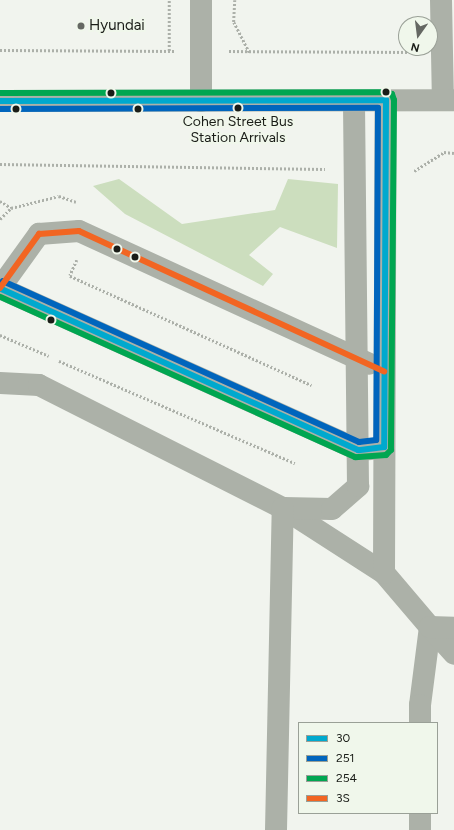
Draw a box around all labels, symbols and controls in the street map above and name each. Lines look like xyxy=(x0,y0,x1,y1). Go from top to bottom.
north arrow xyxy=(398,16,438,56)
place label: Hyundai xyxy=(89,17,145,35)
marker: Hyundai xyxy=(76,21,86,31)
text: N xyxy=(410,40,421,54)
unlabelled marker xyxy=(381,87,391,97)
unlabelled marker xyxy=(106,88,116,98)
marker: Cohen Street Bus Station Arrivals xyxy=(233,103,243,113)
unlabelled marker xyxy=(11,104,21,114)
unlabelled marker xyxy=(133,104,143,114)
place label: Cohen Street Bus Station Arrivals xyxy=(183,114,293,146)
unlabelled marker xyxy=(112,244,122,254)
unlabelled marker xyxy=(130,252,140,262)
unlabelled marker xyxy=(46,315,56,325)
legend xyxy=(298,722,438,814)
text: 30 xyxy=(336,731,350,745)
text: 251 xyxy=(336,751,355,765)
text: 254 xyxy=(336,771,357,785)
text: 3S xyxy=(336,791,350,805)

